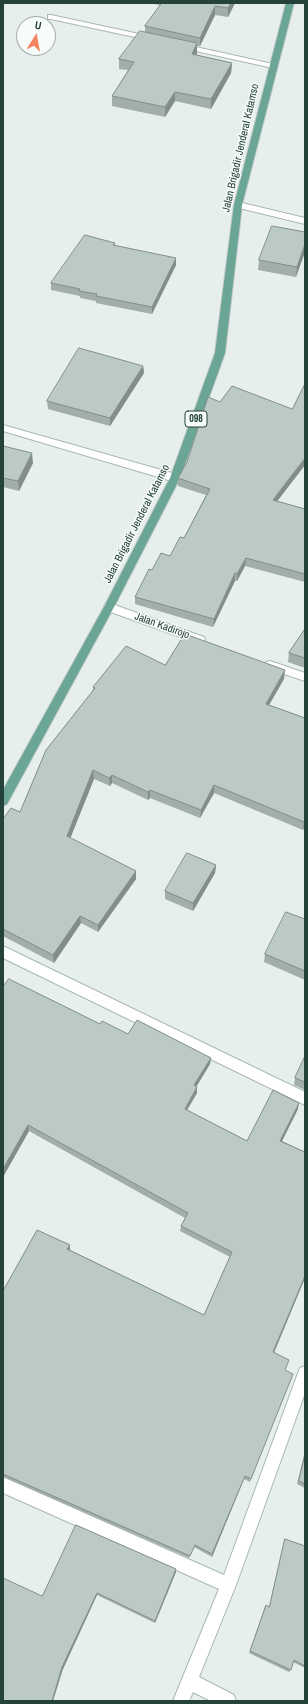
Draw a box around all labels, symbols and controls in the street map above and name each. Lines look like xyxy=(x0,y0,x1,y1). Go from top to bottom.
north arrow xyxy=(16,16,56,56)
text: U xyxy=(34,18,43,33)
street label: Jalan Brigadir Jenderal Katamso xyxy=(220,83,262,213)
road number: 098 xyxy=(185,411,207,427)
street label: Jalan Brigadir Jenderal Katamso xyxy=(101,462,173,586)
street label: Jalan Kadirojo xyxy=(133,610,191,642)

